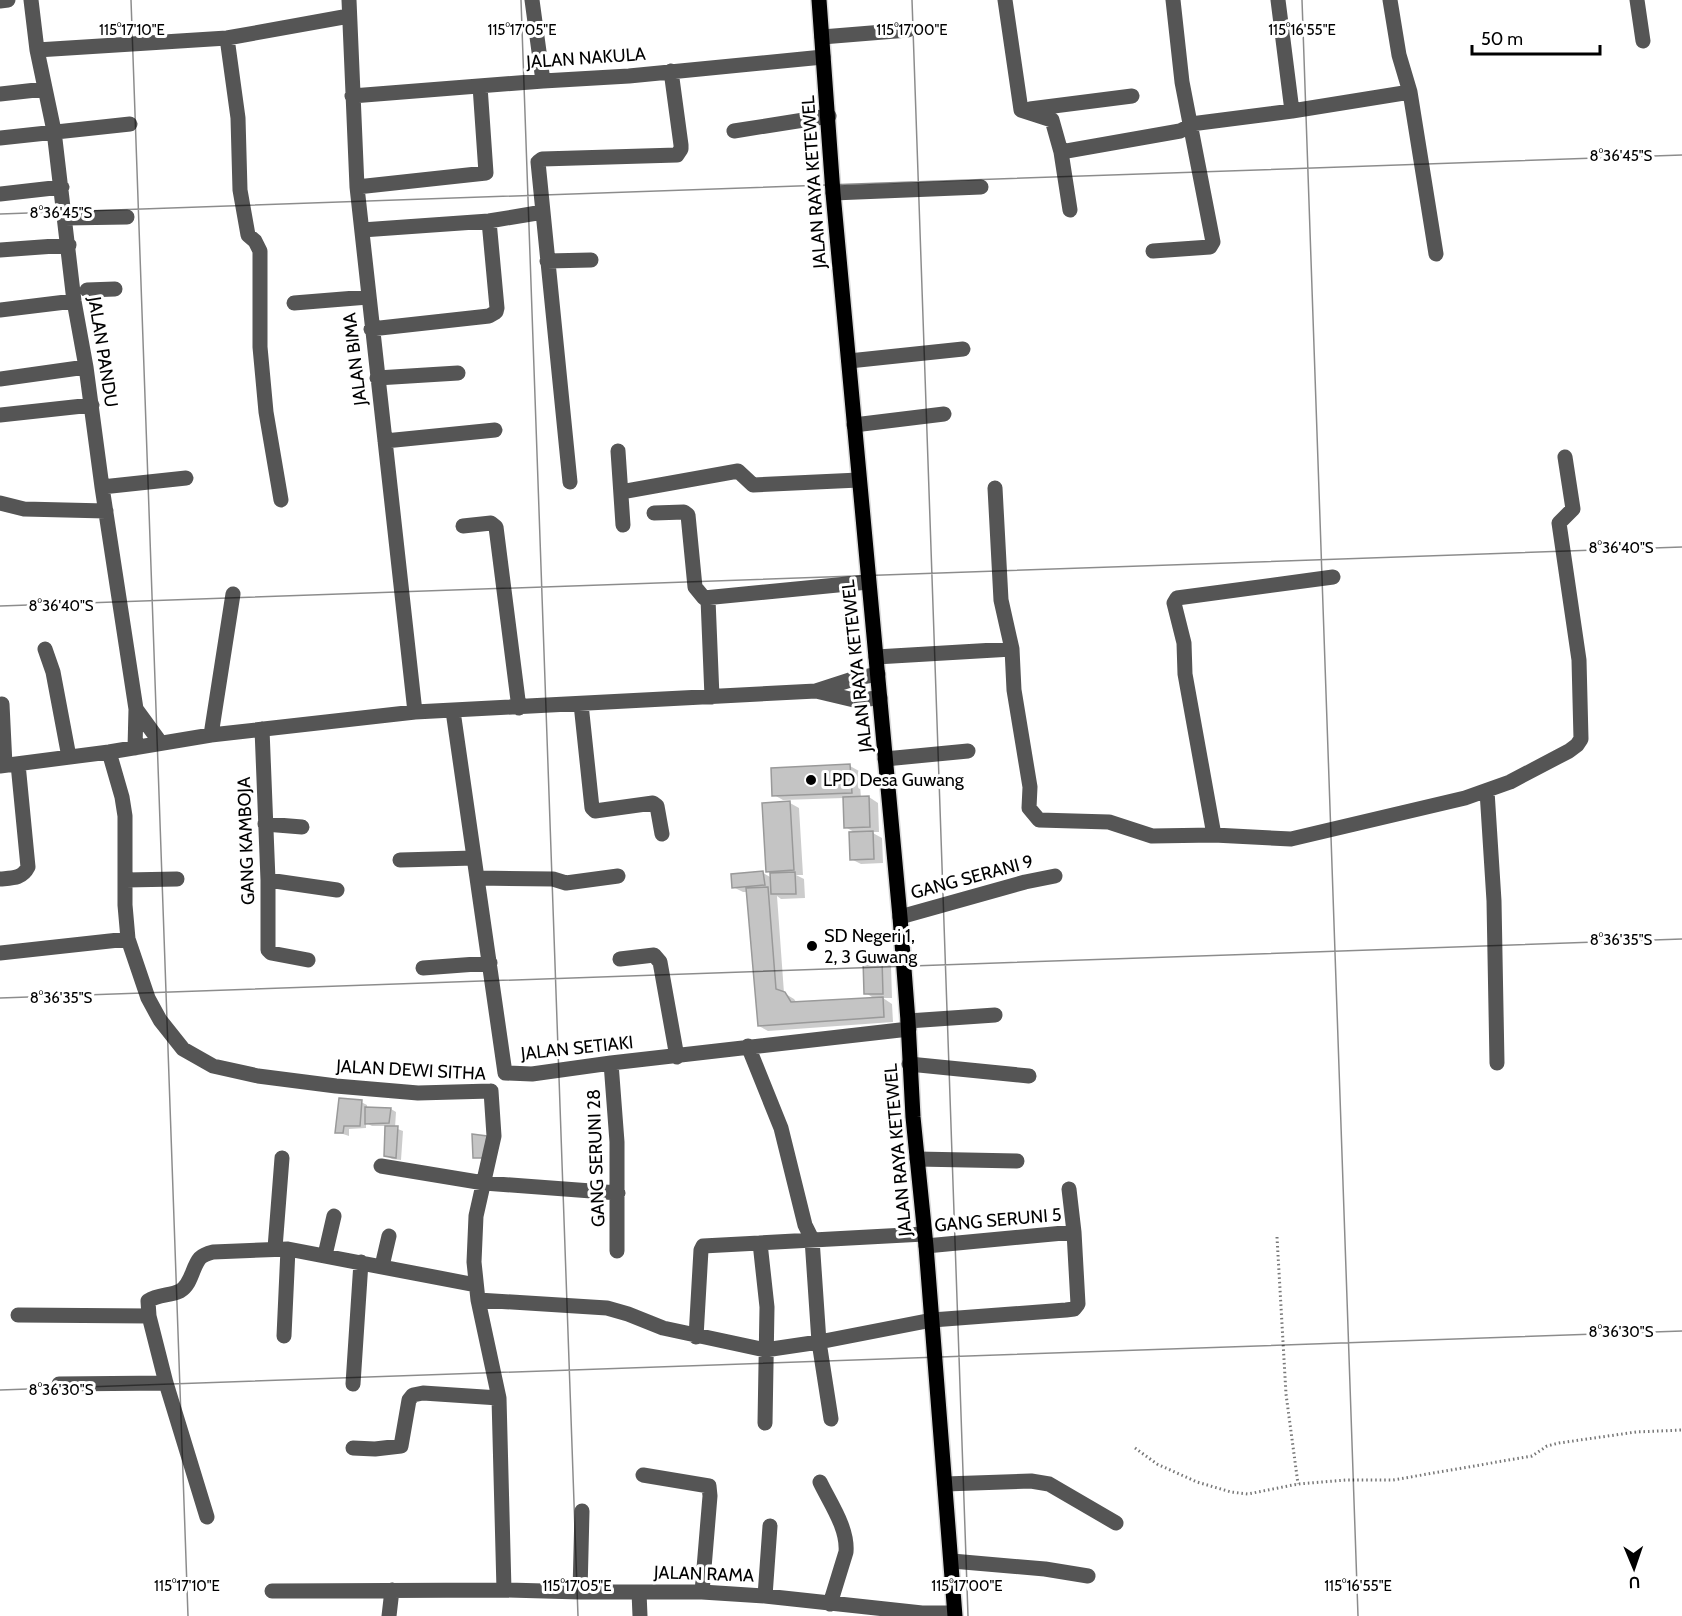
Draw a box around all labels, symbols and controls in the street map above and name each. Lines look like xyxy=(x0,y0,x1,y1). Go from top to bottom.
scale bar xyxy=(1472,18,1600,56)
text: 115°17'10"E xyxy=(99,21,165,39)
text: 115°17'05"E xyxy=(488,21,557,39)
text: 115°17'00"E xyxy=(876,21,948,39)
text: 115°16'55"E xyxy=(1268,21,1336,39)
text: 50 m xyxy=(1481,28,1523,50)
street label: JALAN NAKULA xyxy=(525,43,646,73)
street label: JALAN RAYA KETEWEL xyxy=(797,95,831,270)
text: 8°36'45"S xyxy=(1590,147,1653,165)
text: 8°36'45"S xyxy=(30,204,93,222)
street label: JALAN PANDU xyxy=(83,294,123,409)
street label: JALAN BIMA xyxy=(338,311,372,408)
text: 8°36'40"S xyxy=(1588,539,1654,557)
street label: JALAN RAYA KETEWEL xyxy=(837,579,877,754)
text: 8°36'40"S xyxy=(28,597,94,615)
place label: LPD Desa Guwang xyxy=(823,769,965,791)
marker: LPD Desa Guwang xyxy=(804,773,818,787)
street label: GANG KAMBOJA xyxy=(233,777,259,905)
street label: GANG SERANI 9 xyxy=(908,850,1036,904)
place label: SD Negeri 1, 2, 3 Guwang xyxy=(824,925,918,968)
text: 8°36'35"S xyxy=(1590,931,1652,949)
marker: SD Negeri 1, 2, 3 Guwang xyxy=(805,939,819,953)
text: 8°36'35"S xyxy=(30,989,92,1007)
street label: JALAN SETIAKI xyxy=(519,1031,634,1065)
street label: JALAN DEWI SITHA xyxy=(335,1055,486,1085)
street label: JALAN RAYA KETEWEL xyxy=(879,1063,917,1238)
street label: GANG SERUNI 28 xyxy=(583,1089,609,1227)
street label: GANG SERUNI 5 xyxy=(934,1203,1062,1237)
text: 8°36'30"S xyxy=(1589,1323,1654,1341)
text: 8°36'30"S xyxy=(29,1381,94,1399)
north arrow xyxy=(1604,1538,1664,1598)
street label: JALAN RAMA xyxy=(653,1561,754,1587)
text: U xyxy=(1628,1573,1641,1592)
text: 115°17'10"E xyxy=(154,1577,220,1595)
text: 115°17'05"E xyxy=(543,1577,612,1595)
text: 115°17'00"E xyxy=(931,1577,1003,1595)
text: 115°16'55"E xyxy=(1324,1577,1392,1595)

